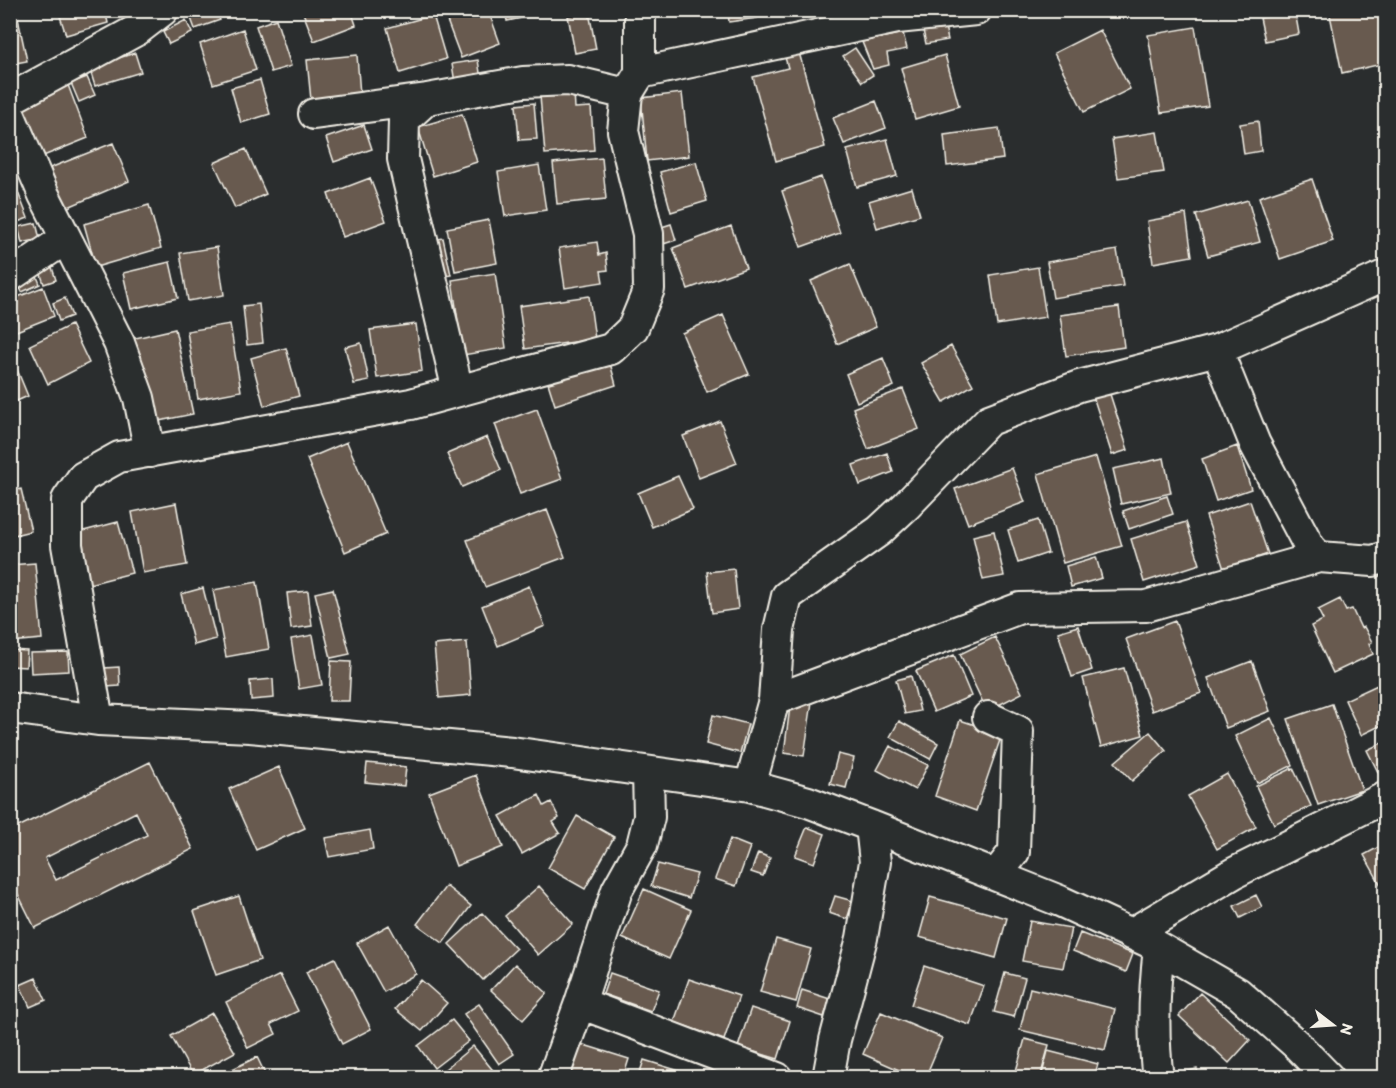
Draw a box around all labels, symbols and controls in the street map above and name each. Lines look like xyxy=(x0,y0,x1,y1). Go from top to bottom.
north arrow xyxy=(1303,995,1363,1055)
text: N xyxy=(1336,1021,1358,1037)

